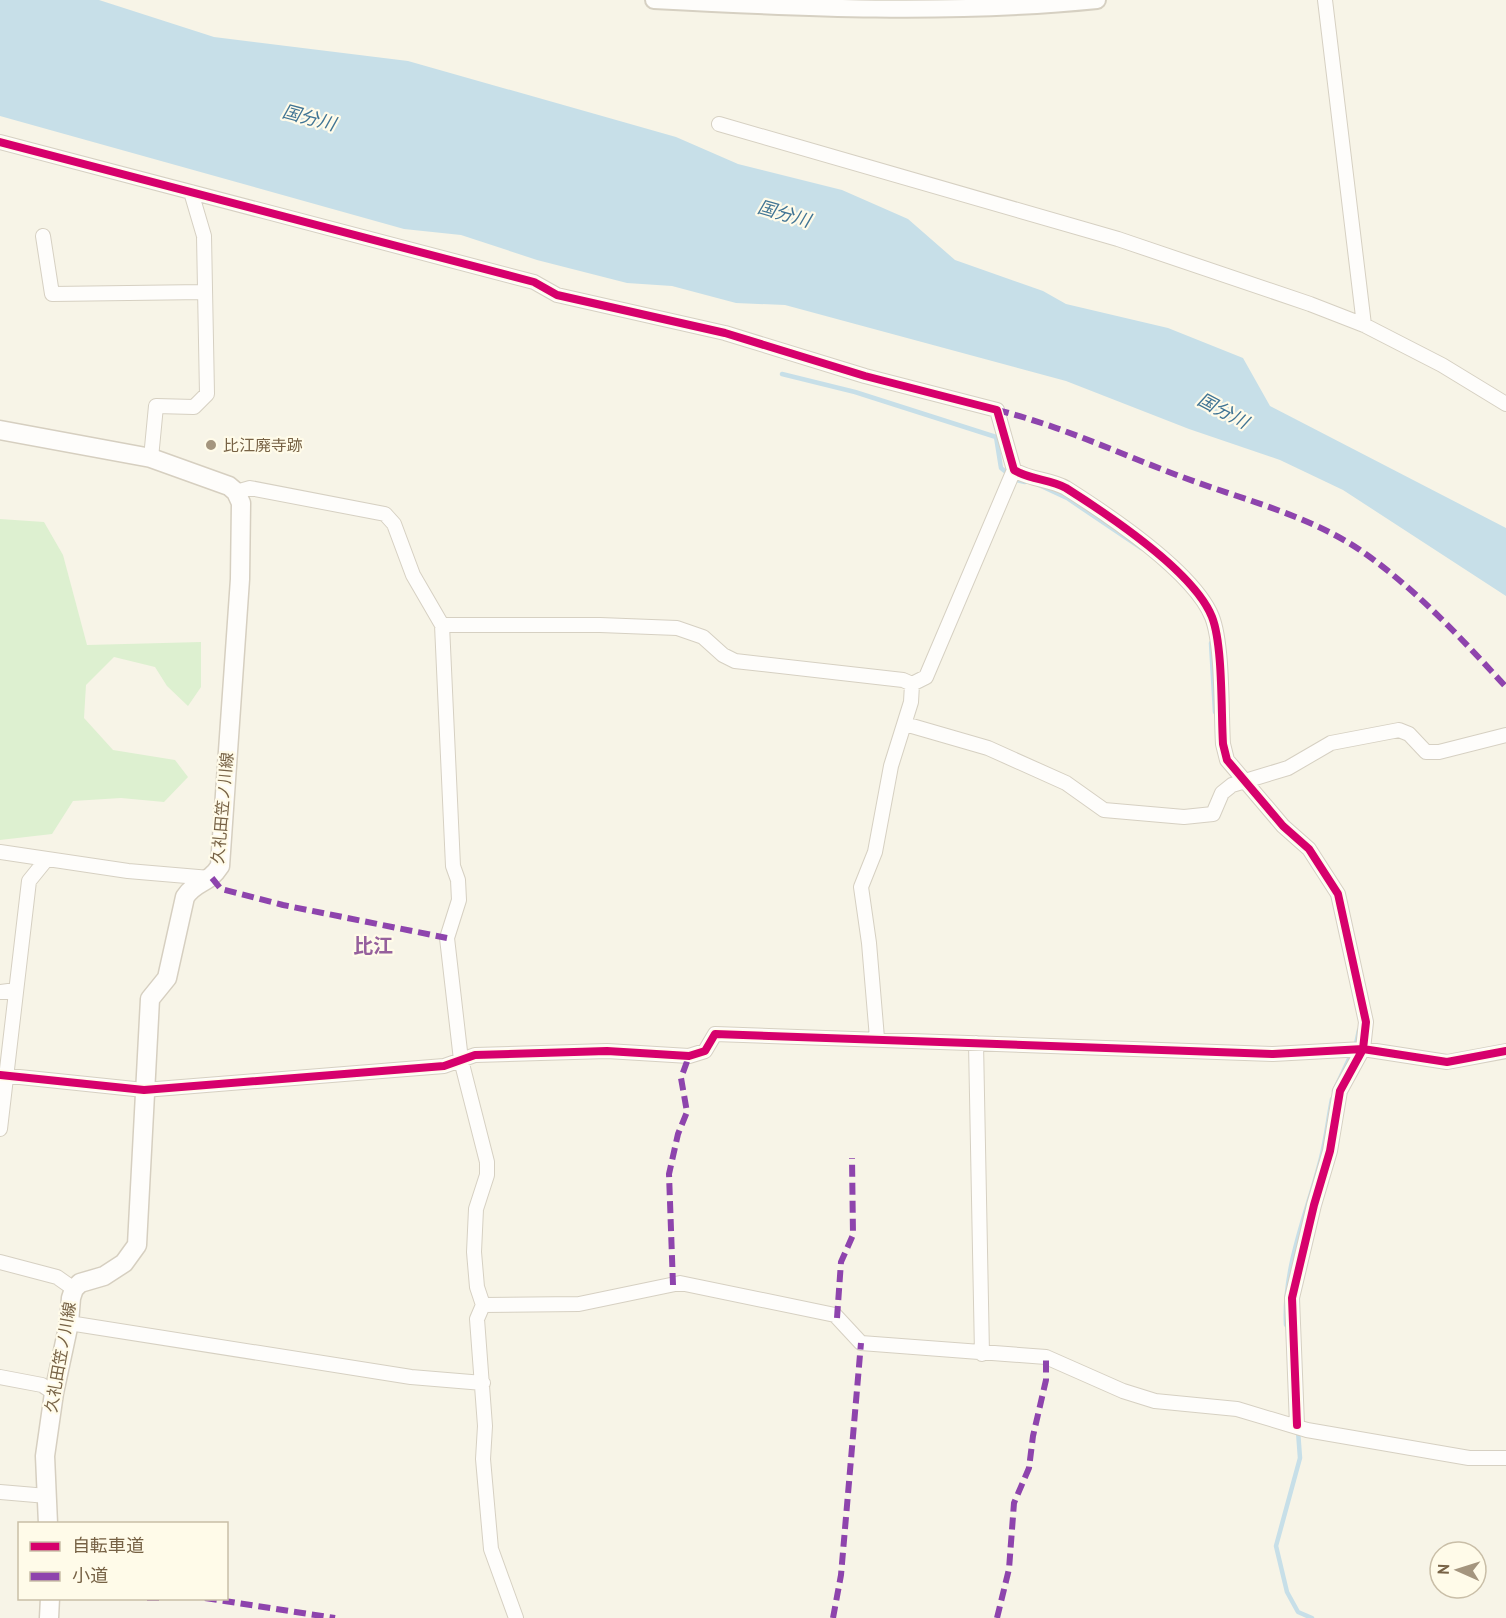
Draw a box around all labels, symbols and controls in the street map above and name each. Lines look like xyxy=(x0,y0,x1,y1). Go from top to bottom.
water label: 国分川 xyxy=(280,99,340,136)
water label: 国分川 xyxy=(755,195,815,233)
water label: 国分川 xyxy=(1194,388,1254,434)
place label: 比江廃寺跡 xyxy=(223,435,303,455)
marker: 比江廃寺跡 xyxy=(204,438,218,452)
street label: 久礼田笠ノ川線 xyxy=(207,751,237,865)
district label: 比江 xyxy=(353,933,393,959)
street label: 久礼田笠ノ川線 xyxy=(40,1300,80,1414)
legend xyxy=(18,1522,228,1600)
text: 自転車道 xyxy=(72,1534,144,1557)
north arrow xyxy=(1428,1540,1488,1600)
text: N xyxy=(1433,1563,1453,1575)
text: 小道 xyxy=(72,1564,108,1587)

